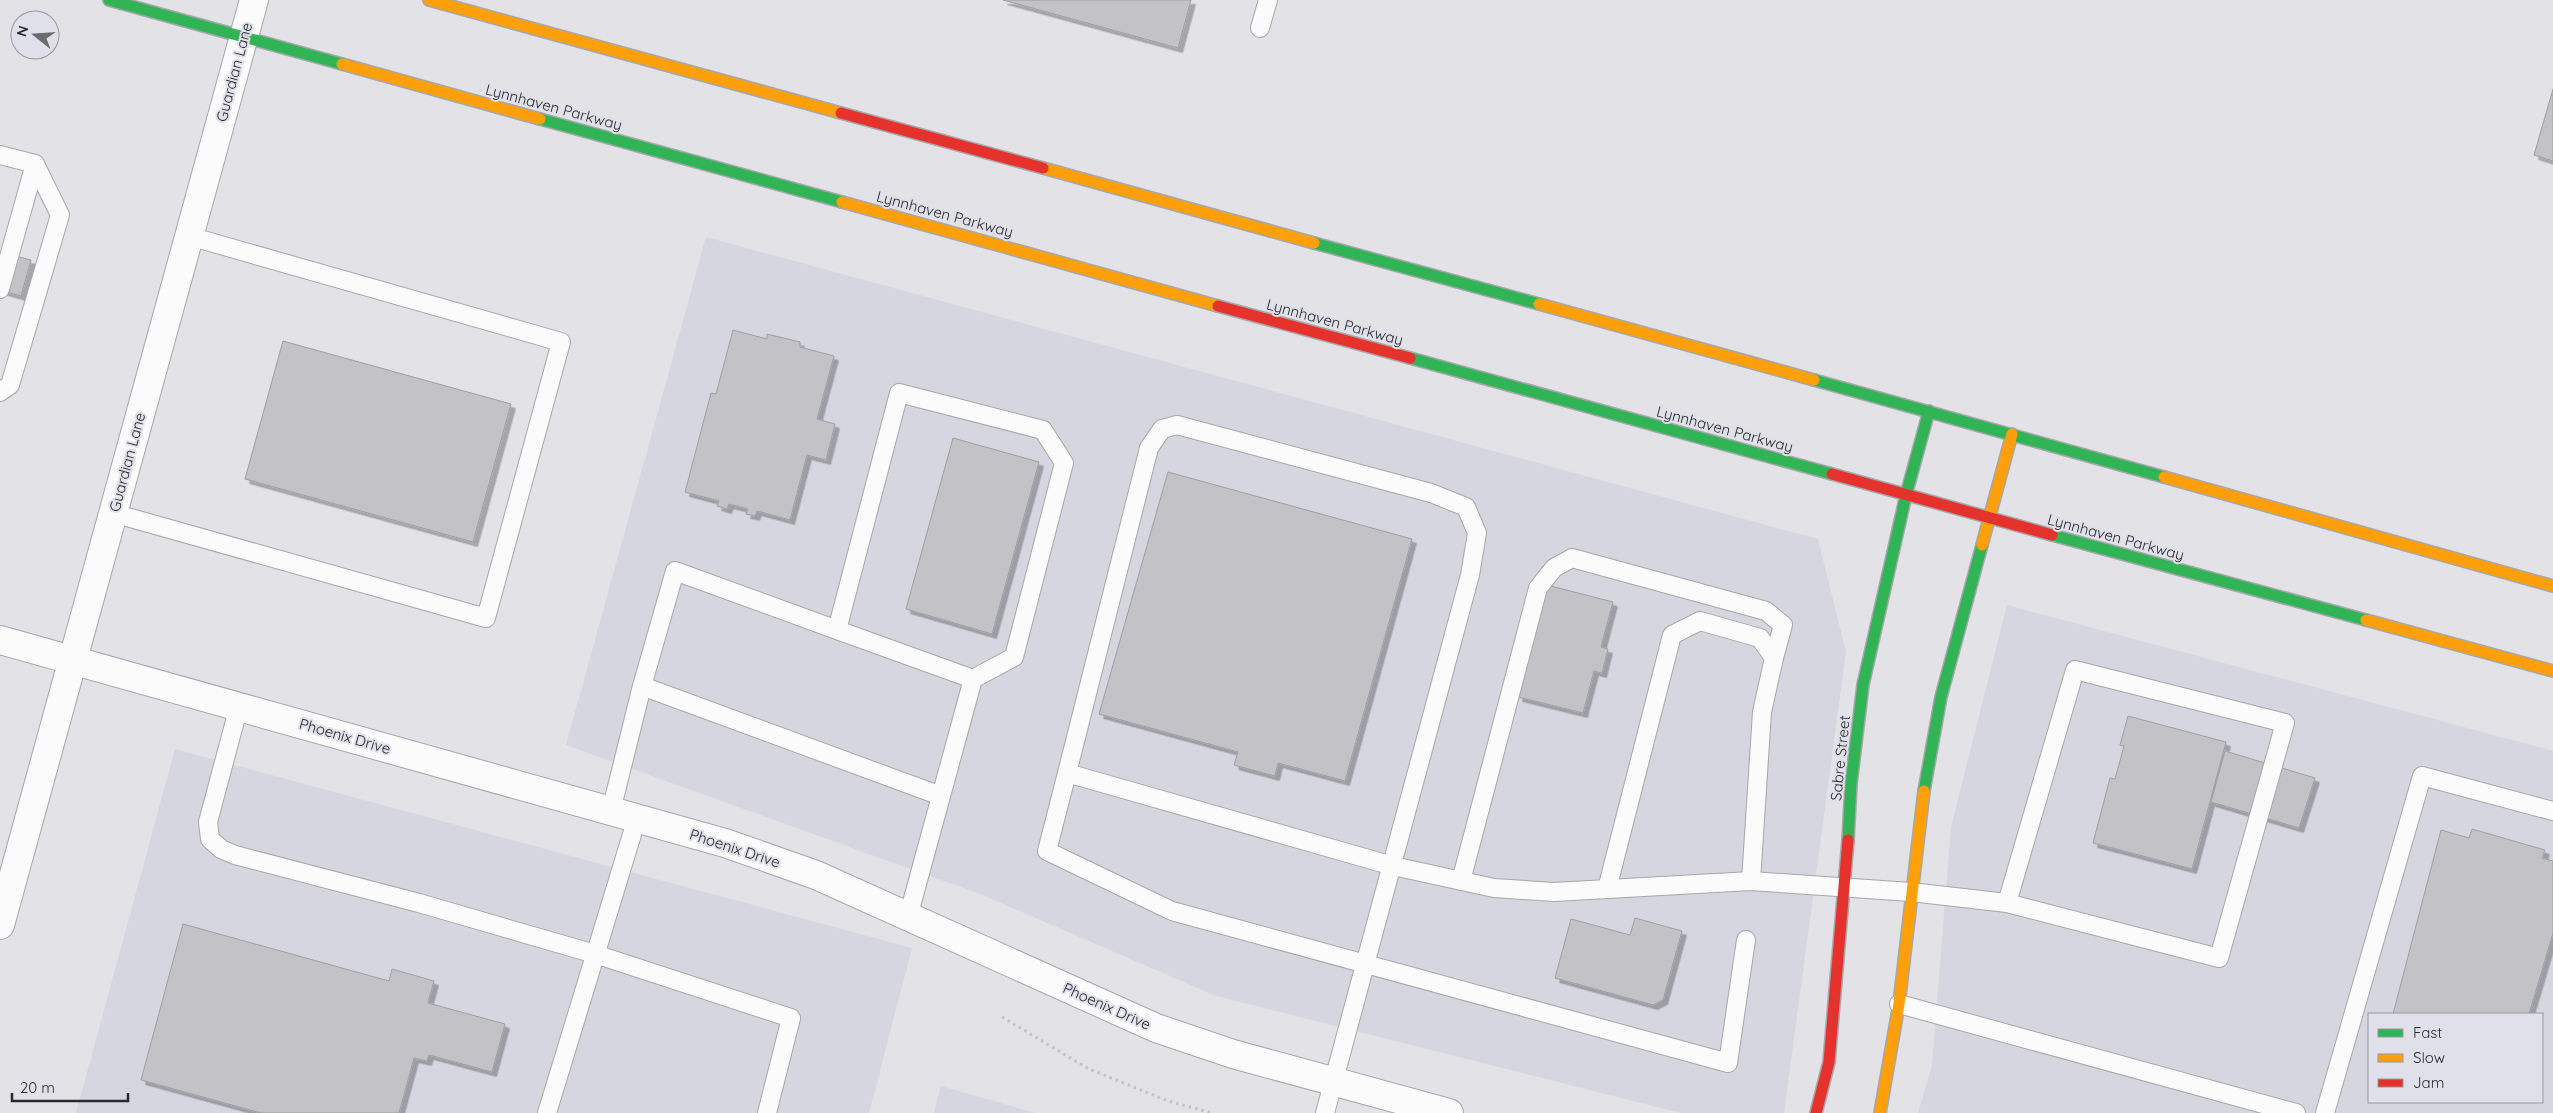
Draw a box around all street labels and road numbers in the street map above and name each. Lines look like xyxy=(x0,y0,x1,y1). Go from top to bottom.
street label: Guardian Lane xyxy=(212,20,256,124)
street label: Lynnhaven Parkway xyxy=(484,80,624,134)
street label: Lynnhaven Parkway xyxy=(875,187,1015,241)
street label: Lynnhaven Parkway xyxy=(1265,295,1405,349)
street label: Lynnhaven Parkway xyxy=(1655,402,1795,456)
street label: Guardian Lane xyxy=(105,410,149,514)
street label: Lynnhaven Parkway xyxy=(2046,510,2186,564)
street label: Phoenix Drive xyxy=(297,714,393,758)
street label: Sabre Street xyxy=(1826,714,1854,802)
street label: Phoenix Drive xyxy=(687,824,783,872)
street label: Phoenix Drive xyxy=(1060,978,1154,1034)

